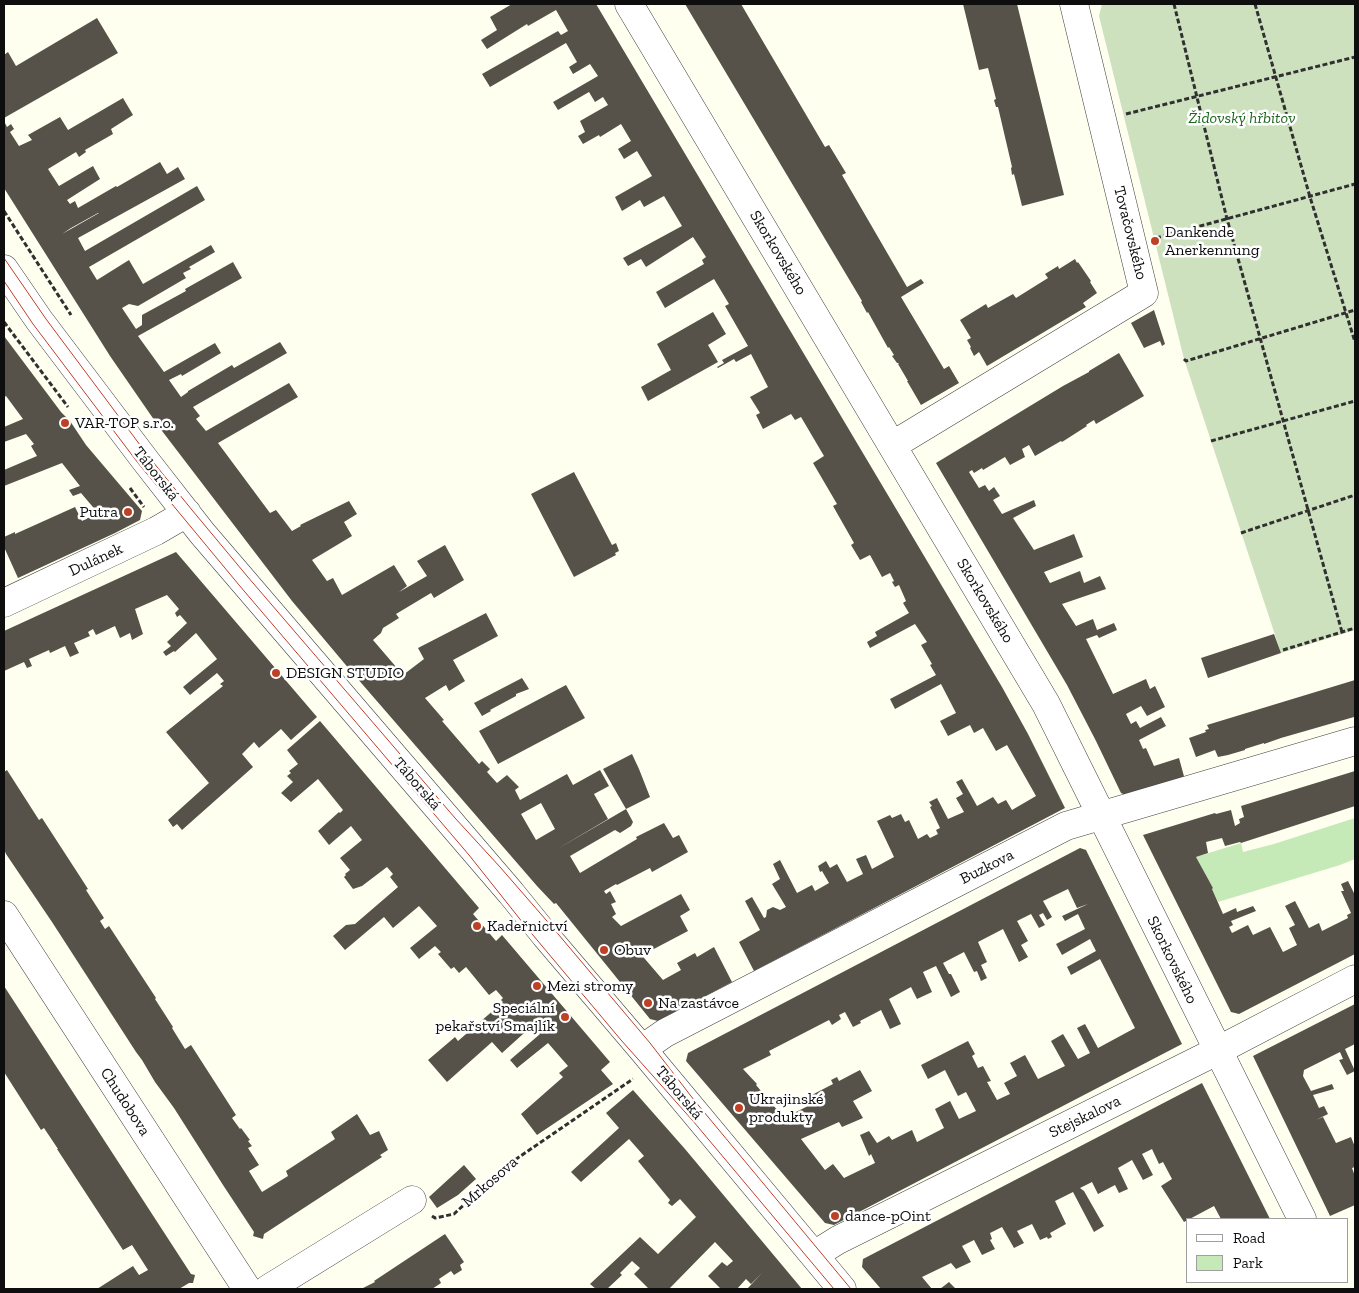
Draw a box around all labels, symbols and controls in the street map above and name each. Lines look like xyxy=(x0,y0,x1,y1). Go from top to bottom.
park label: Židovský hřbitov xyxy=(1189,108,1295,128)
street label: Tovačovského xyxy=(1109,184,1151,282)
street label: Skorkovského xyxy=(745,207,811,299)
place label: Dankende Anerkennung xyxy=(1165,222,1259,260)
marker: Dankende Anerkennung xyxy=(1149,235,1161,247)
place label: VAR-TOP s.r.o. xyxy=(75,413,174,433)
marker: VAR-TOP s.r.o. xyxy=(59,417,71,429)
street label: Táborská xyxy=(129,443,183,505)
place label: Putra xyxy=(79,502,118,522)
marker: Putra xyxy=(122,506,134,518)
street label: Dulánek xyxy=(66,539,126,581)
street label: Skorkovského xyxy=(952,555,1018,647)
place label: DESIGN STUDIO xyxy=(286,663,404,683)
marker: DESIGN STUDIO xyxy=(270,667,282,679)
street label: Táborská xyxy=(389,754,445,814)
street label: Buzkova xyxy=(957,845,1017,889)
street label: Skorkovského xyxy=(1143,913,1201,1007)
place label: Kadeřnictví xyxy=(487,916,568,936)
marker: Kadeřnictví xyxy=(471,920,483,932)
place label: Obuv xyxy=(614,940,651,960)
marker: Obuv xyxy=(598,944,610,956)
place label: Mezi stromy xyxy=(547,976,633,996)
marker: Mezi stromy xyxy=(531,980,543,992)
place label: Na zastávce xyxy=(658,993,739,1013)
marker: Na zastávce xyxy=(642,997,654,1009)
place label: Speciální pekařství Smajlík xyxy=(436,998,555,1036)
marker: Speciální pekařství Smajlík xyxy=(559,1011,571,1023)
street label: Táborská xyxy=(651,1062,707,1124)
street label: Chudobova xyxy=(96,1064,154,1140)
place label: Ukrajinské produkty xyxy=(749,1089,824,1127)
street label: Stejskalova xyxy=(1046,1091,1124,1143)
marker: Ukrajinské produkty xyxy=(733,1102,745,1114)
street label: Mrkosova xyxy=(458,1153,522,1211)
place label: dance-pOint xyxy=(845,1206,931,1226)
marker: dance-pOint xyxy=(829,1210,841,1222)
legend xyxy=(1186,1218,1349,1283)
text: Road xyxy=(1233,1229,1265,1247)
text: Park xyxy=(1233,1254,1263,1272)

